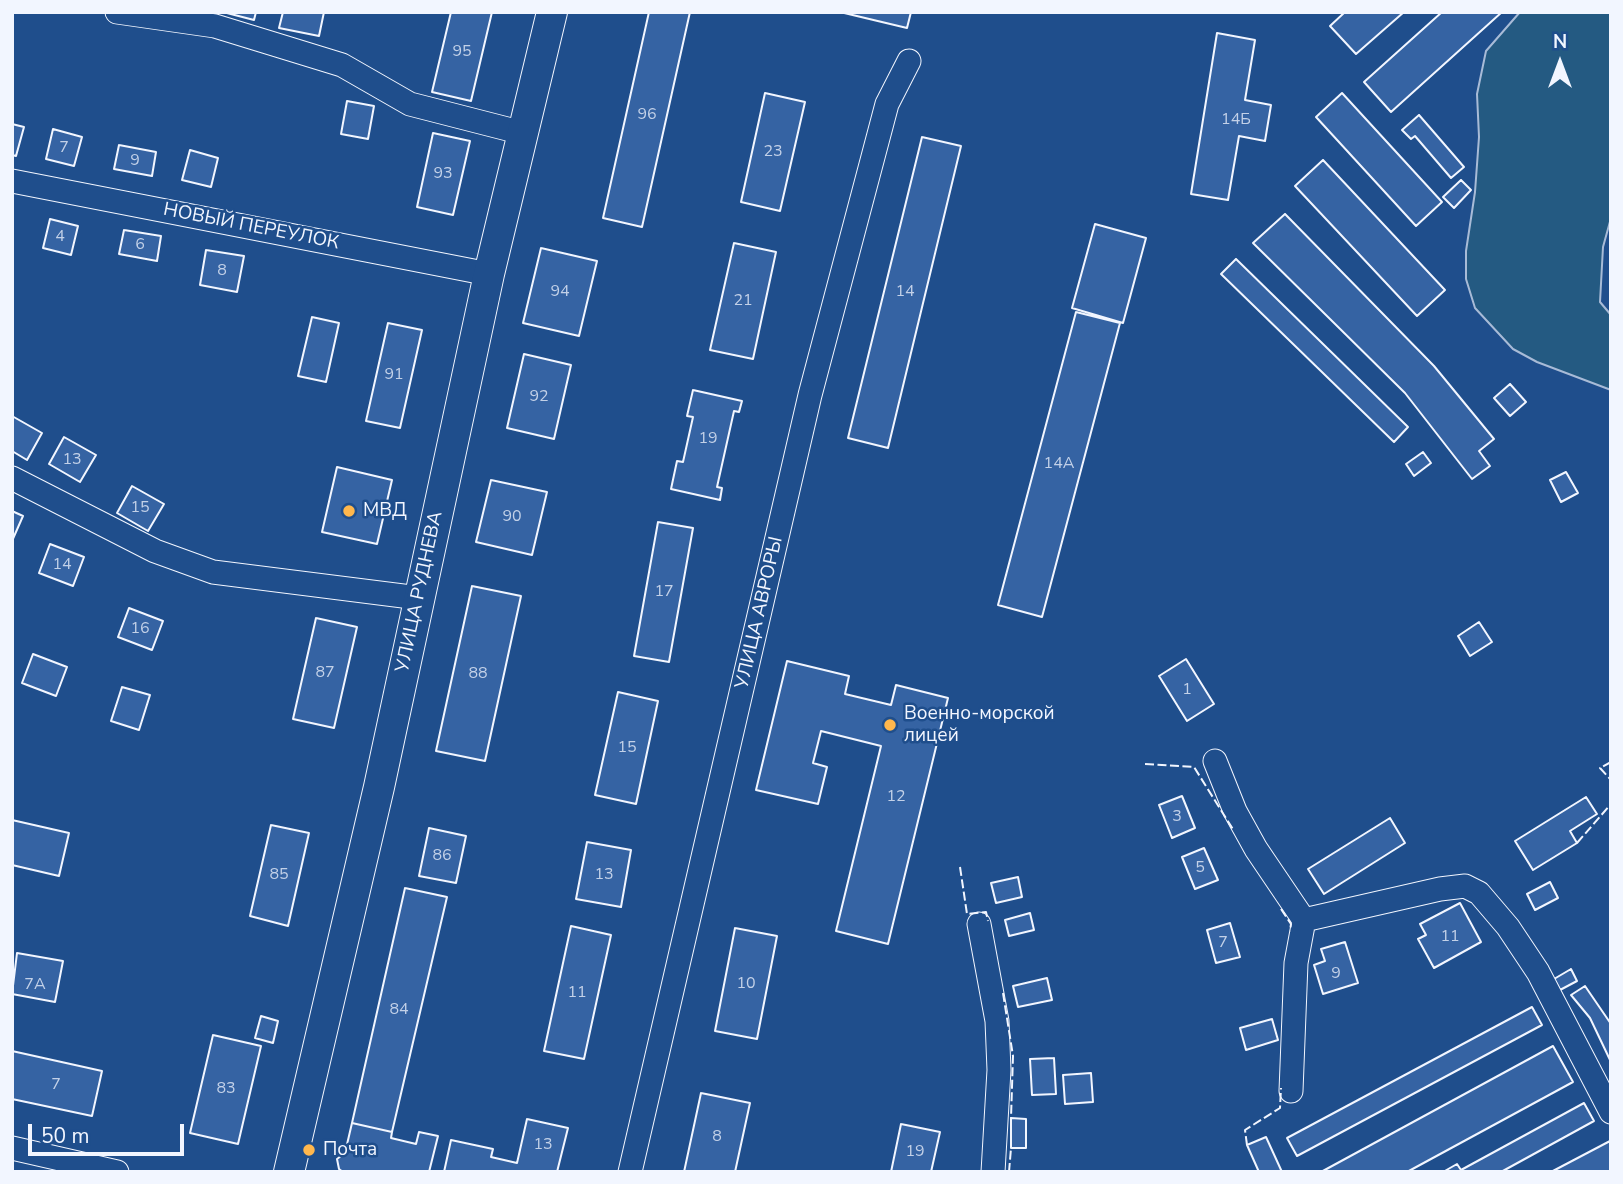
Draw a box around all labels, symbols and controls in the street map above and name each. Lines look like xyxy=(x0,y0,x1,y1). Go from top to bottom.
north arrow xyxy=(1525,28,1595,98)
text: N xyxy=(1553,29,1567,55)
house number: 95 xyxy=(452,42,472,62)
house number: 96 xyxy=(637,105,657,125)
house number: 14Б xyxy=(1221,110,1251,130)
house number: 7 xyxy=(59,138,69,158)
house number: 23 xyxy=(763,142,783,162)
house number: 9 xyxy=(130,151,140,171)
house number: 93 xyxy=(433,164,453,184)
street label: НОВЫЙ ПЕРЕУЛОК xyxy=(161,199,341,255)
house number: 4 xyxy=(55,227,65,247)
house number: 6 xyxy=(135,235,145,255)
house number: 8 xyxy=(217,261,227,281)
house number: 94 xyxy=(550,282,570,302)
house number: 14 xyxy=(895,282,915,302)
house number: 21 xyxy=(733,291,753,311)
house number: 91 xyxy=(384,365,404,385)
house number: 92 xyxy=(529,387,549,407)
house number: 19 xyxy=(698,429,718,449)
house number: 13 xyxy=(62,450,82,470)
house number: 14А xyxy=(1044,454,1074,474)
house number: 15 xyxy=(130,498,150,518)
place label: МВД xyxy=(363,500,407,522)
marker: МВД xyxy=(341,503,357,519)
house number: 90 xyxy=(502,507,522,527)
street label: УЛИЦА РУДНЕВА xyxy=(392,509,448,675)
street label: УЛИЦА АВРОРЫ xyxy=(731,535,789,691)
house number: 14 xyxy=(52,555,72,575)
house number: 17 xyxy=(654,582,674,602)
house number: 16 xyxy=(130,619,150,639)
house number: 87 xyxy=(315,663,335,683)
house number: 88 xyxy=(468,664,488,684)
house number: 1 xyxy=(1182,680,1192,700)
place label: Военно-морской лицей xyxy=(904,703,1055,747)
marker: Военно-морской лицей xyxy=(882,717,898,733)
house number: 15 xyxy=(617,738,637,758)
house number: 12 xyxy=(886,787,906,807)
house number: 3 xyxy=(1172,807,1182,827)
house number: 86 xyxy=(432,846,452,866)
house number: 5 xyxy=(1195,858,1205,878)
house number: 85 xyxy=(269,865,289,885)
house number: 13 xyxy=(594,865,614,885)
house number: 11 xyxy=(1440,927,1460,947)
house number: 7 xyxy=(1218,933,1228,953)
house number: 9 xyxy=(1331,964,1341,984)
house number: 10 xyxy=(736,974,756,994)
house number: 7А xyxy=(24,975,46,995)
house number: 11 xyxy=(567,983,587,1003)
house number: 84 xyxy=(389,1000,409,1020)
house number: 7 xyxy=(51,1075,61,1095)
house number: 83 xyxy=(216,1079,236,1099)
scale bar xyxy=(32,1110,187,1154)
text: 50 m xyxy=(41,1122,90,1150)
house number: 8 xyxy=(712,1127,722,1147)
house number: 13 xyxy=(533,1135,553,1155)
place label: Почта xyxy=(323,1139,377,1161)
marker: Почта xyxy=(301,1142,317,1158)
house number: 19 xyxy=(905,1142,925,1162)

